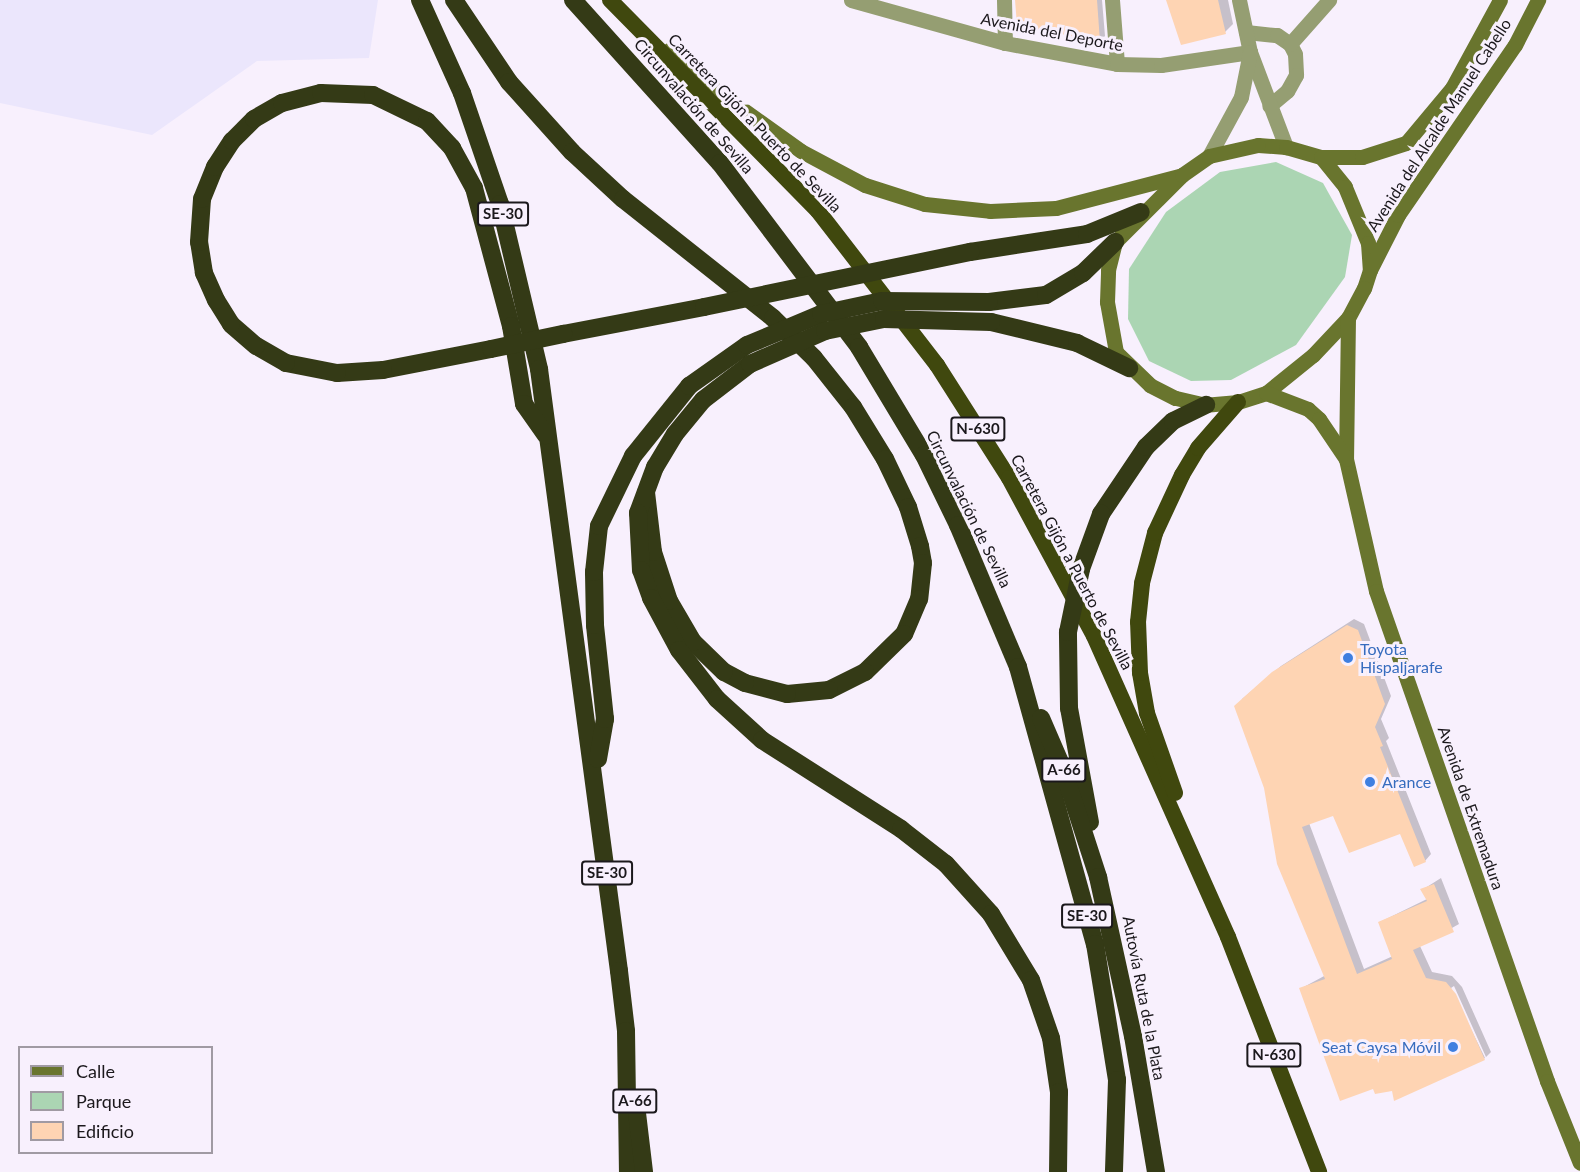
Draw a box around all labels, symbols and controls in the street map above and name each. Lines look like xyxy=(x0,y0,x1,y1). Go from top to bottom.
street label: Avenida del Deporte xyxy=(979,9,1125,55)
street label: Avenida del Alcalde Manuel Cabello xyxy=(1363,15,1515,235)
street label: Carretera Gijón a Puerto de Sevilla xyxy=(664,30,846,216)
street label: Circunvalación de Sevilla xyxy=(630,35,758,177)
road number: SE-30 xyxy=(476,202,530,226)
road number: N-630 xyxy=(950,417,1006,441)
street label: Circunvalación de Sevilla xyxy=(923,427,1015,591)
street label: Carretera Gijón a Puerto de Sevilla xyxy=(1007,451,1137,673)
place label: Toyota Hispaljarafe xyxy=(1360,639,1443,677)
marker: Toyota Hispaljarafe xyxy=(1341,651,1355,665)
street label: Avenida de Extremadura xyxy=(1434,724,1508,892)
road number: A-66 xyxy=(1040,758,1088,782)
place label: Arance xyxy=(1382,772,1431,792)
marker: Arance xyxy=(1363,775,1377,789)
road number: SE-30 xyxy=(580,861,634,885)
road number: SE-30 xyxy=(1060,904,1114,928)
street label: Autovía Ruta de la Plata xyxy=(1119,914,1169,1082)
place label: Seat Caysa Móvil xyxy=(1321,1037,1441,1057)
marker: Seat Caysa Móvil xyxy=(1446,1040,1460,1054)
road number: N-630 xyxy=(1246,1043,1302,1067)
legend xyxy=(18,1046,213,1154)
text: Calle xyxy=(76,1060,115,1082)
road number: A-66 xyxy=(611,1089,659,1113)
text: Parque xyxy=(76,1090,131,1112)
text: Edificio xyxy=(76,1120,134,1142)

